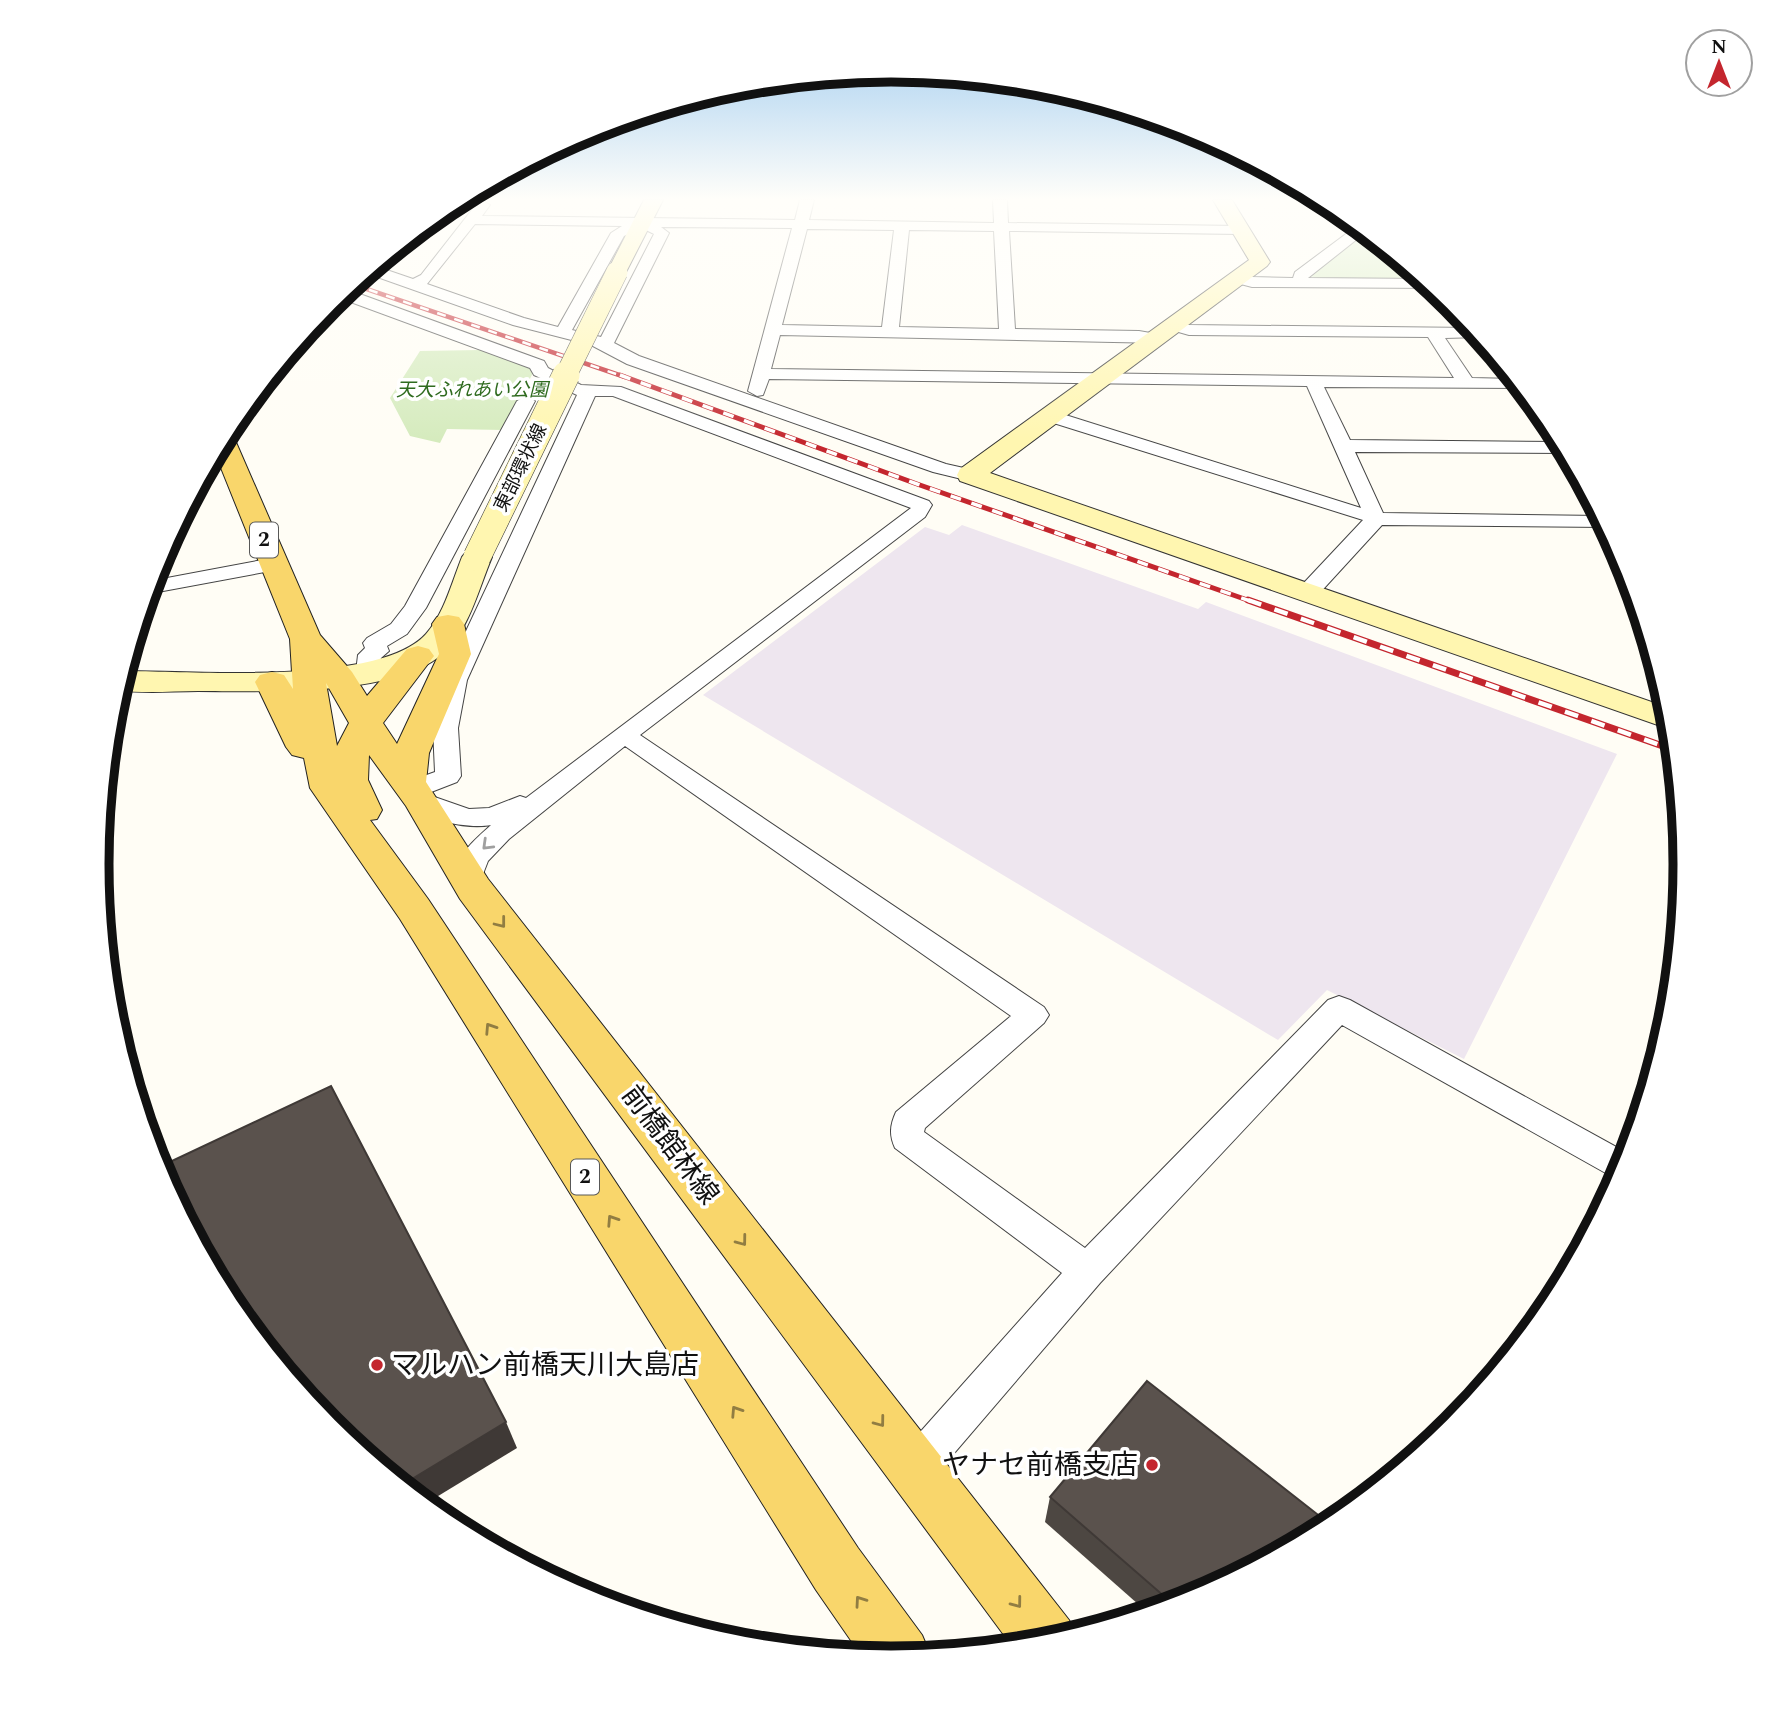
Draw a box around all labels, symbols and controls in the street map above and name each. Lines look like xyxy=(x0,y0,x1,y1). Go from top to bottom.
north arrow xyxy=(1684,28,1754,98)
text: N xyxy=(1711,33,1727,62)
park label: 天大ふれあい公園 xyxy=(396,376,551,405)
street label: 東部環状線 xyxy=(487,419,555,517)
road number: 2 xyxy=(250,522,278,558)
one-way arrow xyxy=(482,836,495,849)
one-way arrow xyxy=(492,915,505,928)
one-way arrow xyxy=(485,1023,498,1036)
street label: 前橋館林線 xyxy=(611,1076,729,1214)
road number: 2 xyxy=(571,1160,599,1194)
one-way arrow xyxy=(608,1215,621,1228)
one-way arrow xyxy=(734,1233,747,1245)
place label: マルハン前橋天川大島店 xyxy=(391,1344,699,1387)
marker: マルハン前橋天川大島店 xyxy=(369,1357,385,1373)
one-way arrow xyxy=(731,1406,744,1419)
one-way arrow xyxy=(871,1414,884,1427)
place label: ヤナセ前橋支店 xyxy=(942,1444,1138,1487)
marker: ヤナセ前橋支店 xyxy=(1144,1457,1160,1473)
one-way arrow xyxy=(856,1596,869,1609)
one-way arrow xyxy=(1009,1596,1021,1608)

